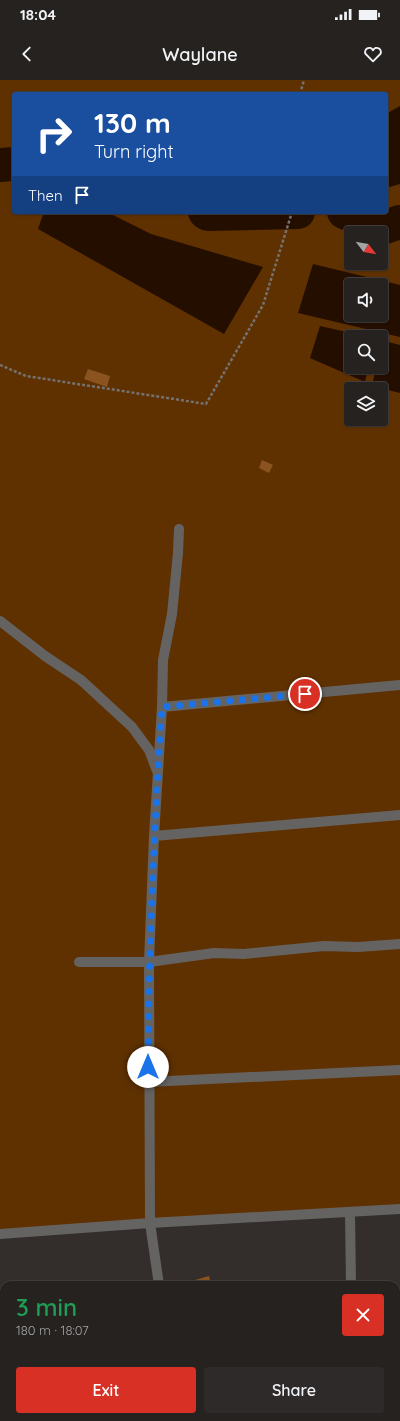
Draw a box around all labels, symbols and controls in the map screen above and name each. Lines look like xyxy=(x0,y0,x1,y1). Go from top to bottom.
text: 18:04 xyxy=(20,5,56,24)
icon: back xyxy=(16,43,38,65)
text: Waylane xyxy=(162,43,238,66)
icon: heart xyxy=(362,43,384,65)
text: 130 m xyxy=(94,105,171,140)
icon: right xyxy=(28,108,80,160)
text: Turn right xyxy=(94,140,174,163)
icon: arrive xyxy=(71,184,93,206)
text: Then xyxy=(28,186,63,205)
north arrow xyxy=(344,226,388,270)
map controls xyxy=(344,226,388,426)
button: sound xyxy=(344,278,388,322)
button: search xyxy=(344,330,388,374)
button: layers xyxy=(344,382,388,426)
pin xyxy=(288,677,322,711)
icon: arrive xyxy=(294,683,316,705)
position arrow xyxy=(127,1046,169,1088)
text: 3 min xyxy=(16,1292,77,1322)
button: close xyxy=(342,1294,384,1336)
text: 180 m · 18:07 xyxy=(16,1322,89,1338)
button: Exit xyxy=(16,1367,196,1413)
button: Share xyxy=(204,1367,384,1413)

